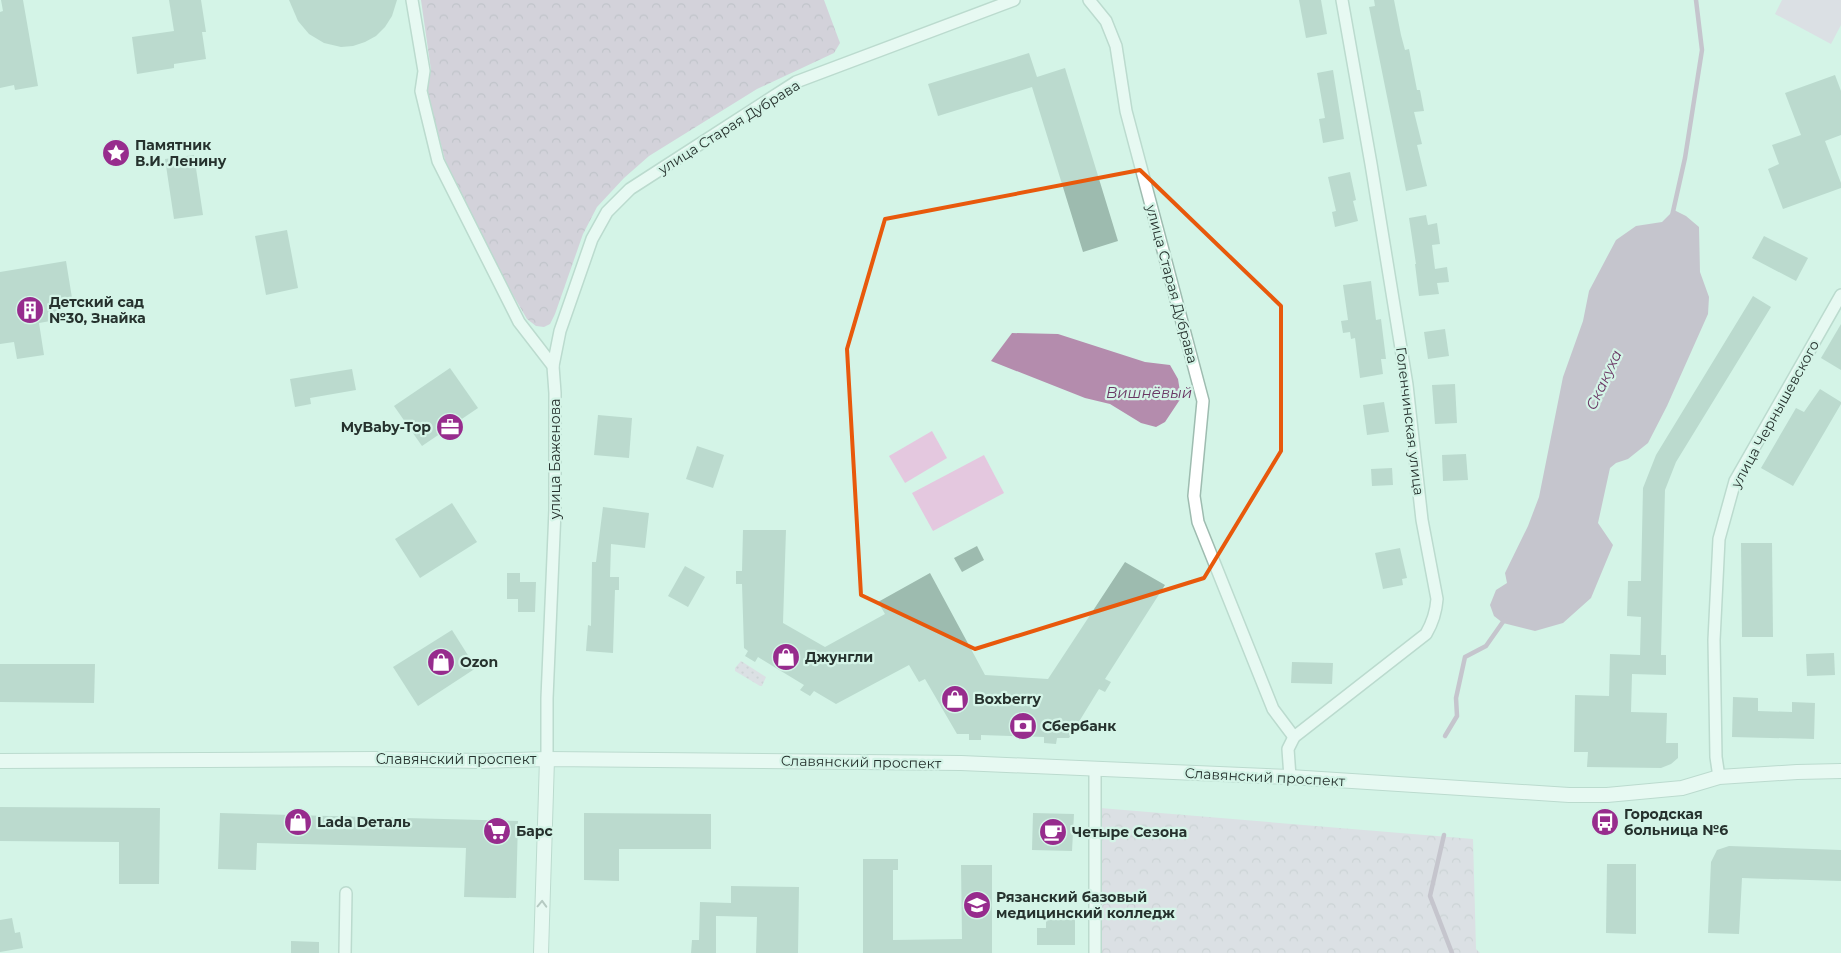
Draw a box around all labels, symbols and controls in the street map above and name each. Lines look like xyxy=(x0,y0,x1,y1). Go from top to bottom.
street label: улица Старая Дубрава xyxy=(654,76,803,179)
place label: Памятник В.И. Ленину xyxy=(135,136,227,170)
place icon: Памятник В.И. Ленину xyxy=(101,138,131,168)
street label: улица Старая Дубрава xyxy=(1142,202,1202,365)
place label: Детский сад №30, Знайка xyxy=(49,293,146,327)
building icon: Детский сад №30, Знайка xyxy=(15,295,45,325)
street label: улица Чернышевского xyxy=(1726,337,1823,492)
street label: Голенчинская улица xyxy=(1392,346,1428,496)
water label: Скакуха xyxy=(1581,347,1626,413)
water label: Вишнёвый xyxy=(1106,383,1192,402)
street label: улица Баженова xyxy=(546,399,564,520)
office icon: MyBaby-Top xyxy=(435,412,465,442)
place label: MyBaby-Top xyxy=(341,418,431,436)
shop icon: Джунгли xyxy=(771,642,801,672)
shop icon: Ozon xyxy=(426,647,456,677)
place label: Джунгли xyxy=(805,648,873,666)
place label: Ozon xyxy=(460,653,498,671)
shop icon: Boxberry xyxy=(940,684,970,714)
place label: Boxberry xyxy=(974,690,1042,708)
bank icon: Сбербанк xyxy=(1008,711,1038,741)
place label: Сбербанк xyxy=(1042,717,1116,735)
street label: Славянский проспект xyxy=(376,750,537,768)
street label: Славянский проспект xyxy=(781,752,942,772)
street label: Славянский проспект xyxy=(1184,764,1346,790)
place label: Городская больница №6 xyxy=(1624,805,1728,839)
shop icon: Lada Dеталь xyxy=(283,807,313,837)
bus stop icon: Городская больница №6 xyxy=(1590,807,1620,837)
place label: Lada Dеталь xyxy=(317,813,411,831)
supermarket icon: Барс xyxy=(482,816,512,846)
cafe icon: Четыре Сезона xyxy=(1038,817,1068,847)
place label: Барс xyxy=(516,822,554,840)
place label: Четыре Сезона xyxy=(1072,823,1187,841)
place label: Рязанский базовый медицинский колледж xyxy=(996,888,1175,922)
school or university icon: Рязанский базовый медицинский колледж xyxy=(962,890,992,920)
one-way arrow xyxy=(537,900,548,908)

